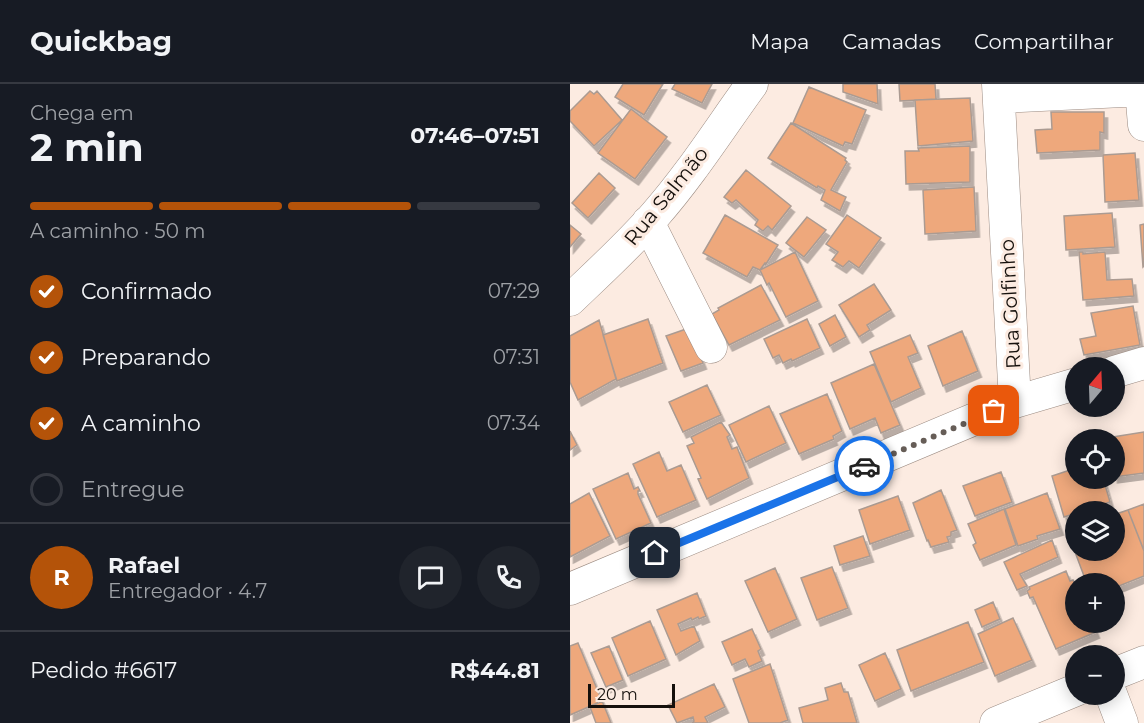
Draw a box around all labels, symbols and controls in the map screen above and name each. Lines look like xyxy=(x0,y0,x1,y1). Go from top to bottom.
text: Quickbag xyxy=(30,24,172,58)
text: Mapa xyxy=(750,29,809,54)
text: Camadas xyxy=(842,29,941,54)
text: Compartilhar xyxy=(974,29,1114,54)
text: Chega em xyxy=(30,101,134,125)
text: 07:46–07:51 xyxy=(410,122,540,149)
text: 2 min xyxy=(30,123,144,171)
street label: Rua Salmão xyxy=(619,142,713,250)
text: A caminho · 50 m xyxy=(30,219,205,243)
street label: Rua Golfinho xyxy=(995,239,1025,369)
icon: check xyxy=(30,275,63,308)
text: Confirmado xyxy=(81,278,212,305)
text: 07:29 xyxy=(488,279,540,303)
icon: check xyxy=(30,341,63,374)
text: Preparando xyxy=(81,344,210,371)
text: 07:31 xyxy=(493,345,540,369)
north arrow xyxy=(1065,357,1125,417)
map controls xyxy=(1065,357,1125,705)
pin xyxy=(968,385,1019,436)
icon: bag xyxy=(977,394,1010,427)
icon: check xyxy=(30,407,63,440)
text: A caminho xyxy=(81,410,201,437)
text: 07:34 xyxy=(487,411,540,435)
button: locate xyxy=(1065,429,1125,489)
courier xyxy=(834,436,894,496)
icon: car xyxy=(848,450,881,483)
text: Entregue xyxy=(81,476,185,503)
button: layers xyxy=(1065,501,1125,561)
pin xyxy=(629,527,680,578)
icon: home xyxy=(638,536,671,569)
button: chat xyxy=(399,546,462,609)
button: phone xyxy=(477,546,540,609)
text: Rafael xyxy=(108,552,180,579)
text: R xyxy=(53,564,70,591)
button: + xyxy=(1065,573,1125,633)
text: Entregador · 4.7 xyxy=(108,579,267,603)
button: − xyxy=(1065,645,1125,705)
text: Pedido #6617 xyxy=(30,657,177,684)
text: R$44.81 xyxy=(450,657,540,684)
scale bar xyxy=(588,681,675,708)
text: 20 m xyxy=(597,685,638,704)

